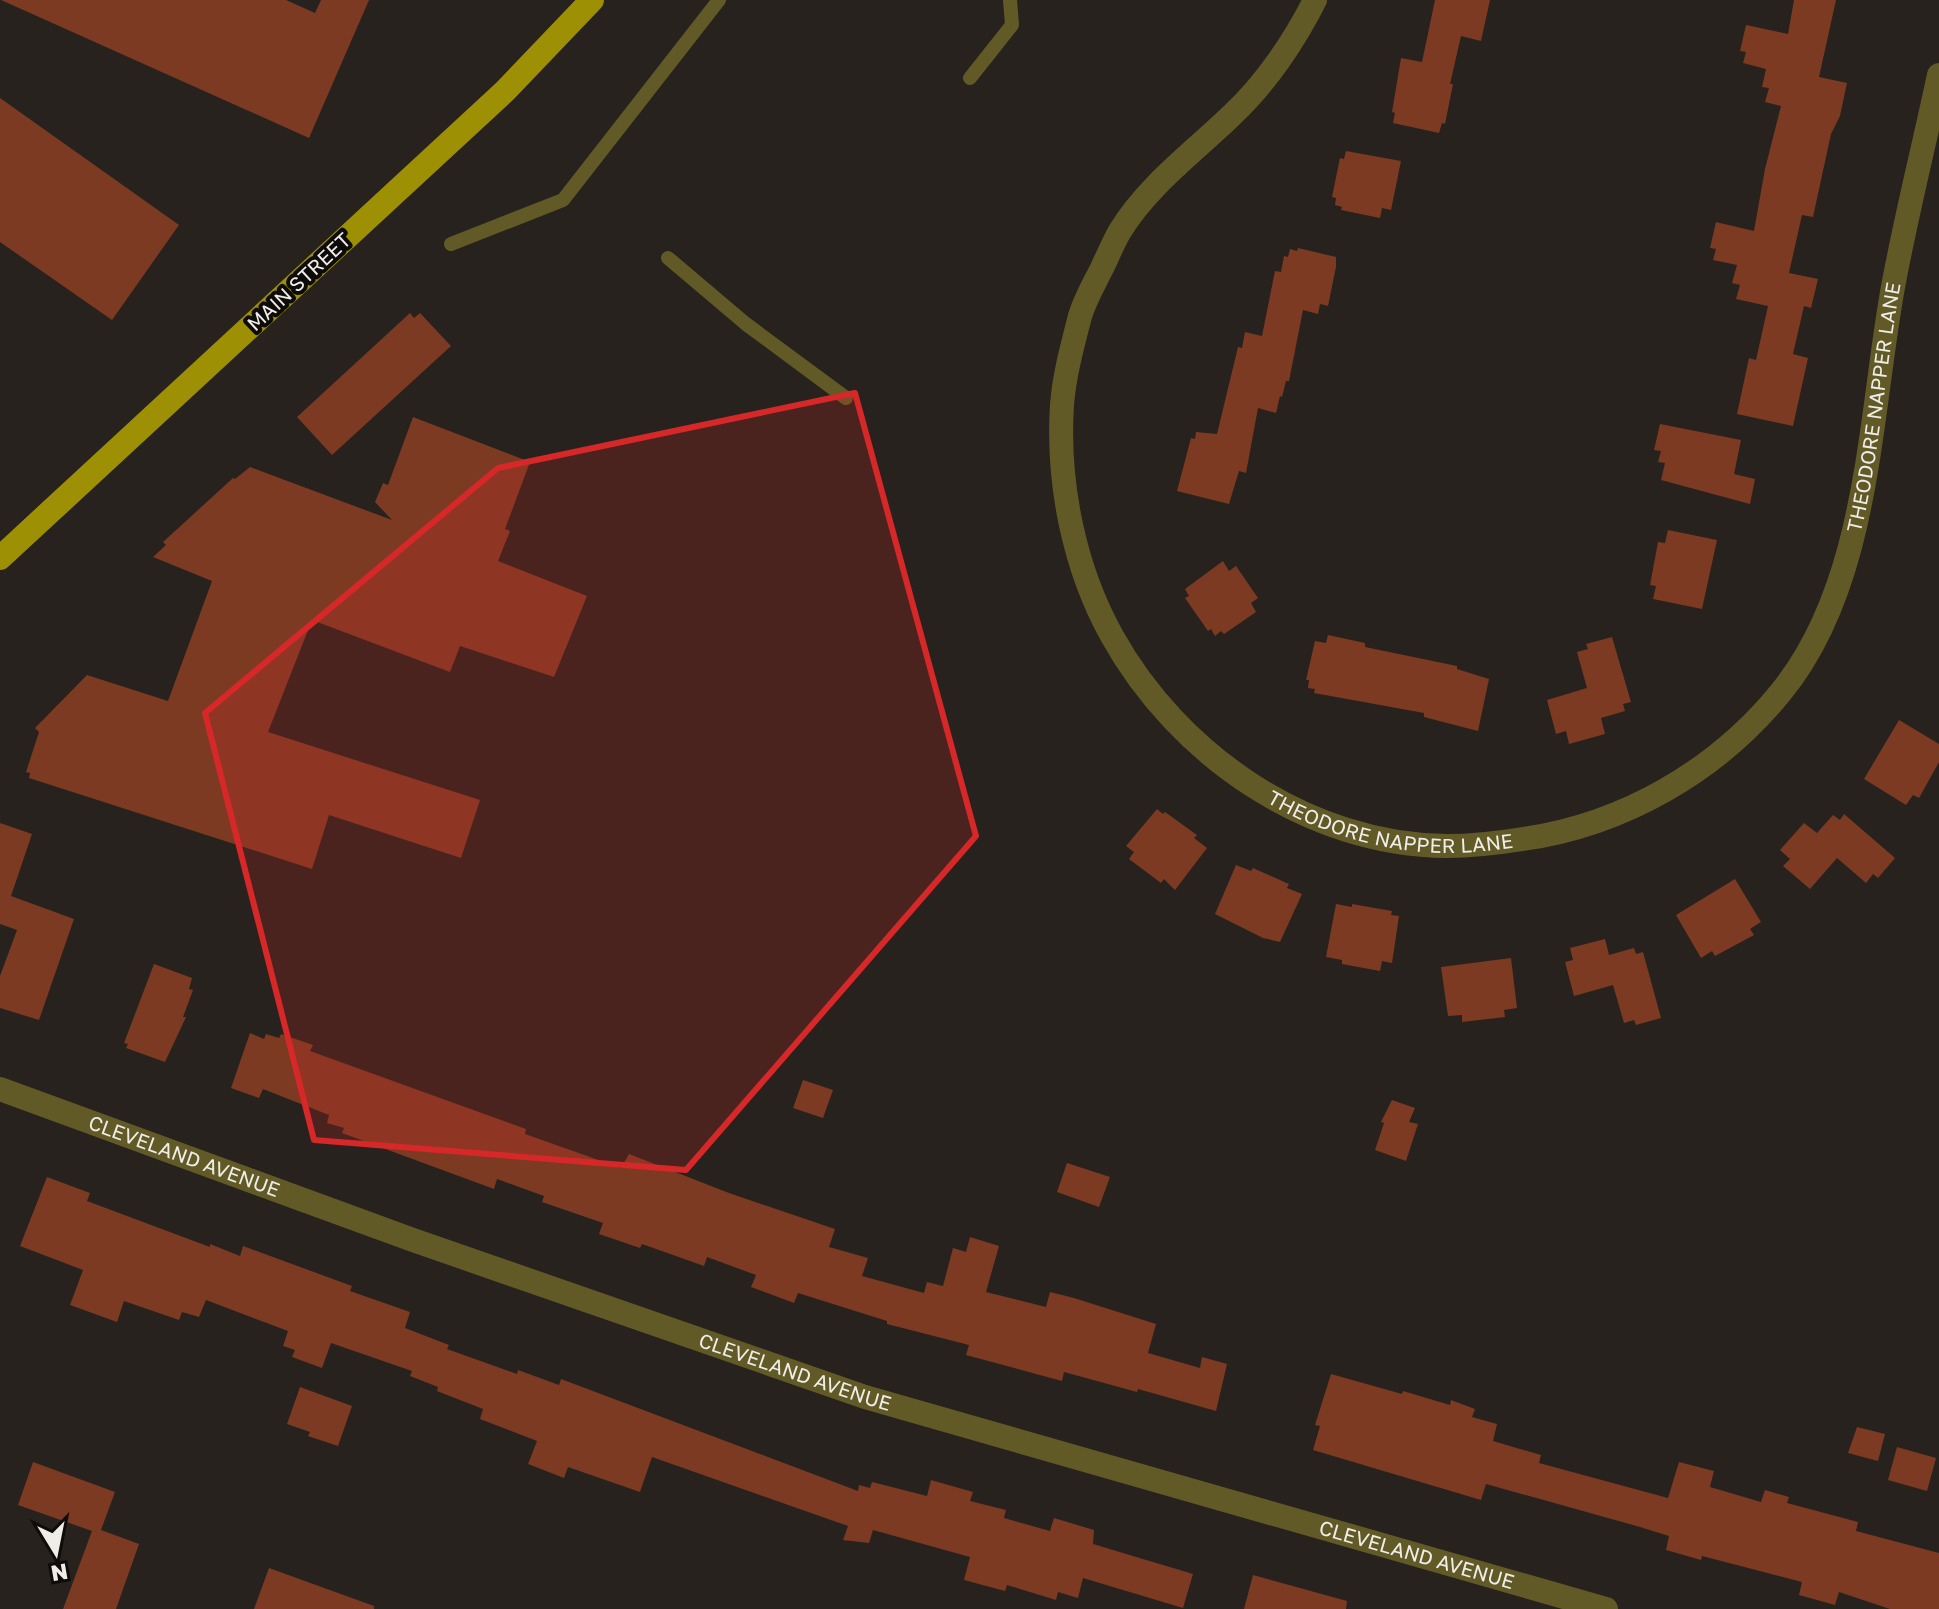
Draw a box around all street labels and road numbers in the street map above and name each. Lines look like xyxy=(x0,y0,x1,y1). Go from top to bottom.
street label: MAIN STREET xyxy=(242,227,355,335)
street label: THEODORE NAPPER LANE xyxy=(1841,280,1905,534)
street label: THEODORE NAPPER LANE xyxy=(1264,785,1514,857)
street label: CLEVELAND AVENUE xyxy=(86,1109,283,1201)
street label: CLEVELAND AVENUE xyxy=(696,1327,894,1415)
street label: CLEVELAND AVENUE xyxy=(1317,1515,1517,1593)

